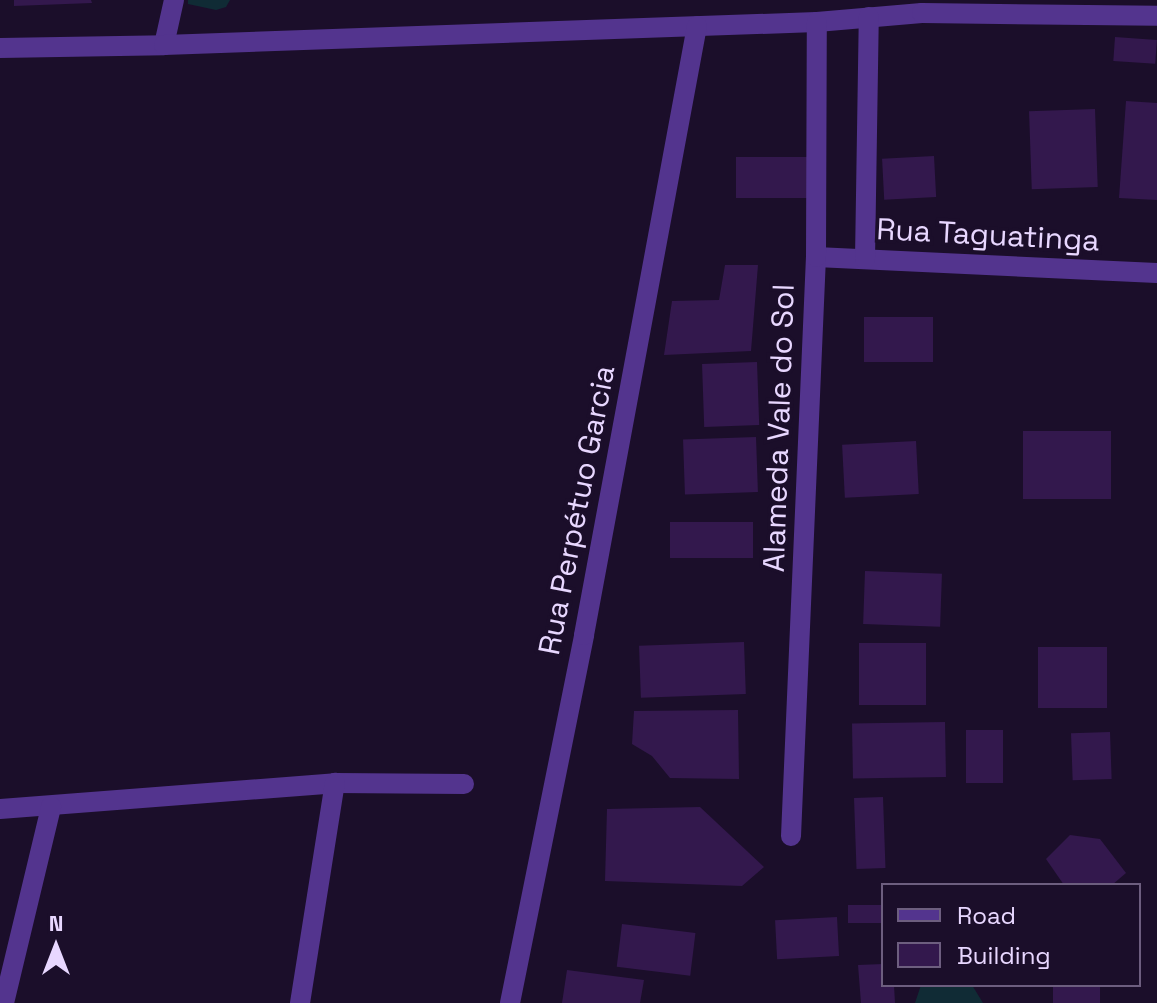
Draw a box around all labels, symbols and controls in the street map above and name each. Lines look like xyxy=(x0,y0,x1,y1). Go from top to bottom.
street label: Rua Taguatinga xyxy=(875,211,1101,259)
street label: Alameda Vale do Sol xyxy=(756,283,802,573)
street label: Rua Perpétuo Garcia xyxy=(531,362,623,658)
legend xyxy=(881,883,1141,987)
text: Road xyxy=(957,900,1016,931)
north arrow xyxy=(16,907,96,987)
text: N xyxy=(49,909,63,937)
text: Building xyxy=(957,940,1051,971)

